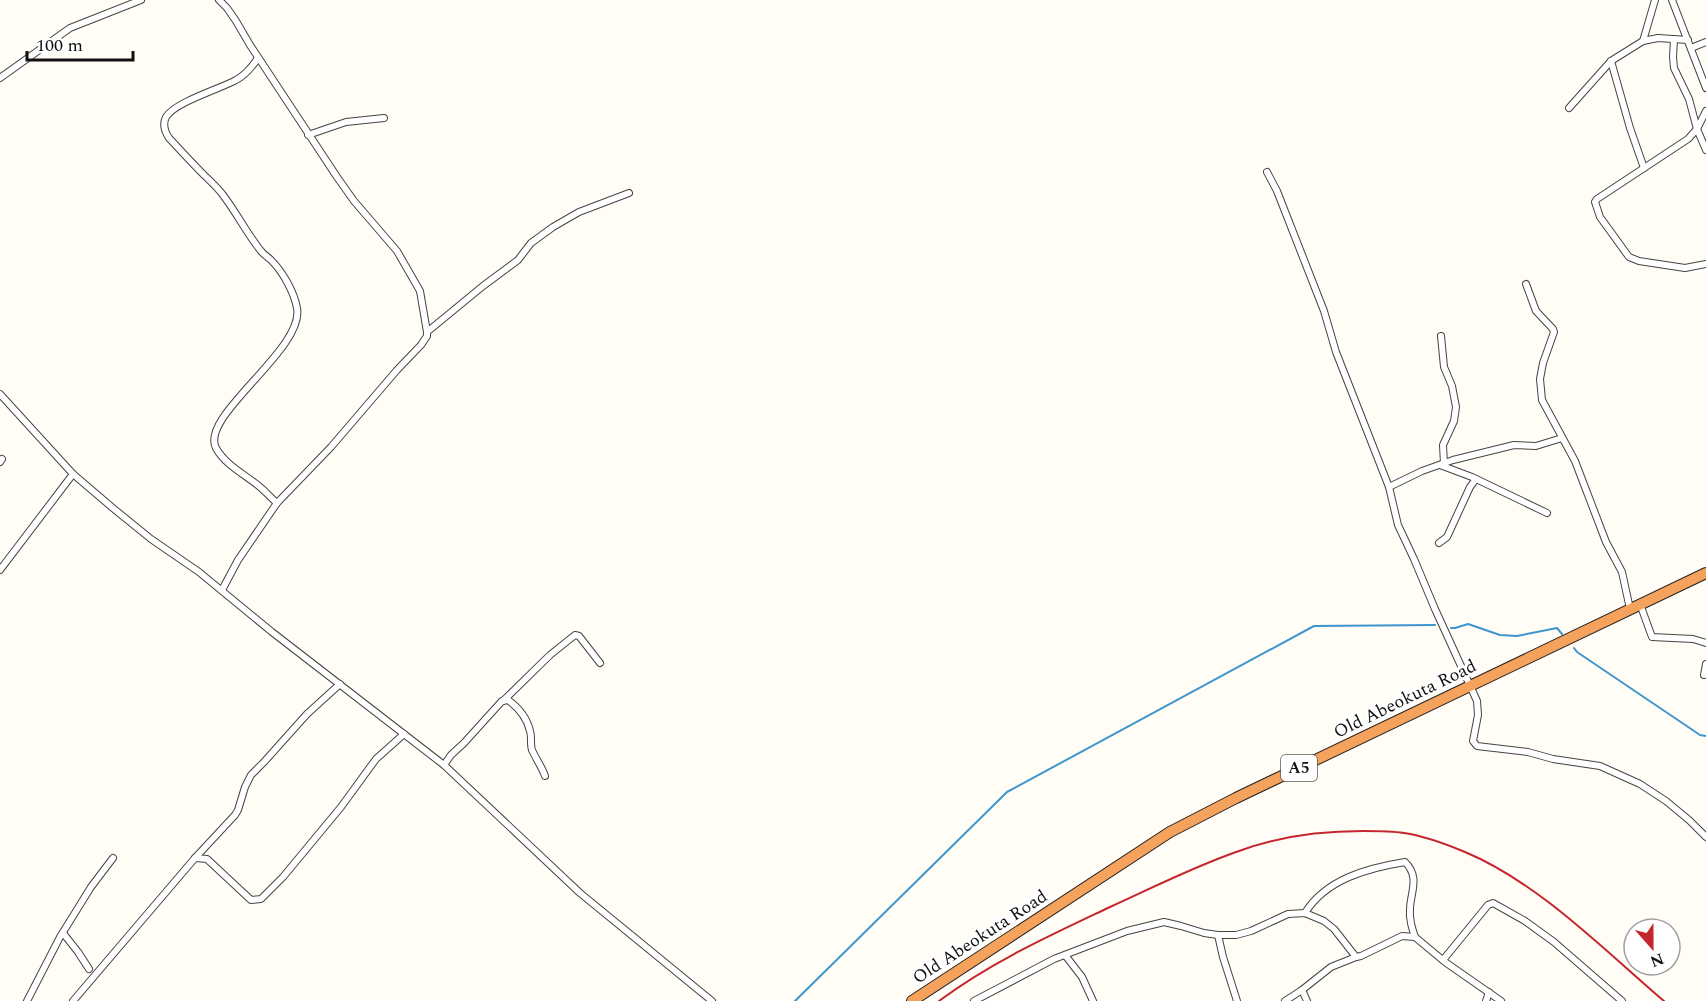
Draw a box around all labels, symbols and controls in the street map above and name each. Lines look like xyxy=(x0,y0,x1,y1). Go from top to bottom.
scale bar xyxy=(27,24,134,62)
text: 100 m xyxy=(36,32,83,59)
street label: Old Abeokuta Road xyxy=(1329,653,1481,745)
road number: A5 xyxy=(1281,755,1317,781)
street label: Old Abeokuta Road xyxy=(907,883,1053,991)
north arrow xyxy=(1622,917,1682,977)
text: N xyxy=(1647,947,1667,974)

